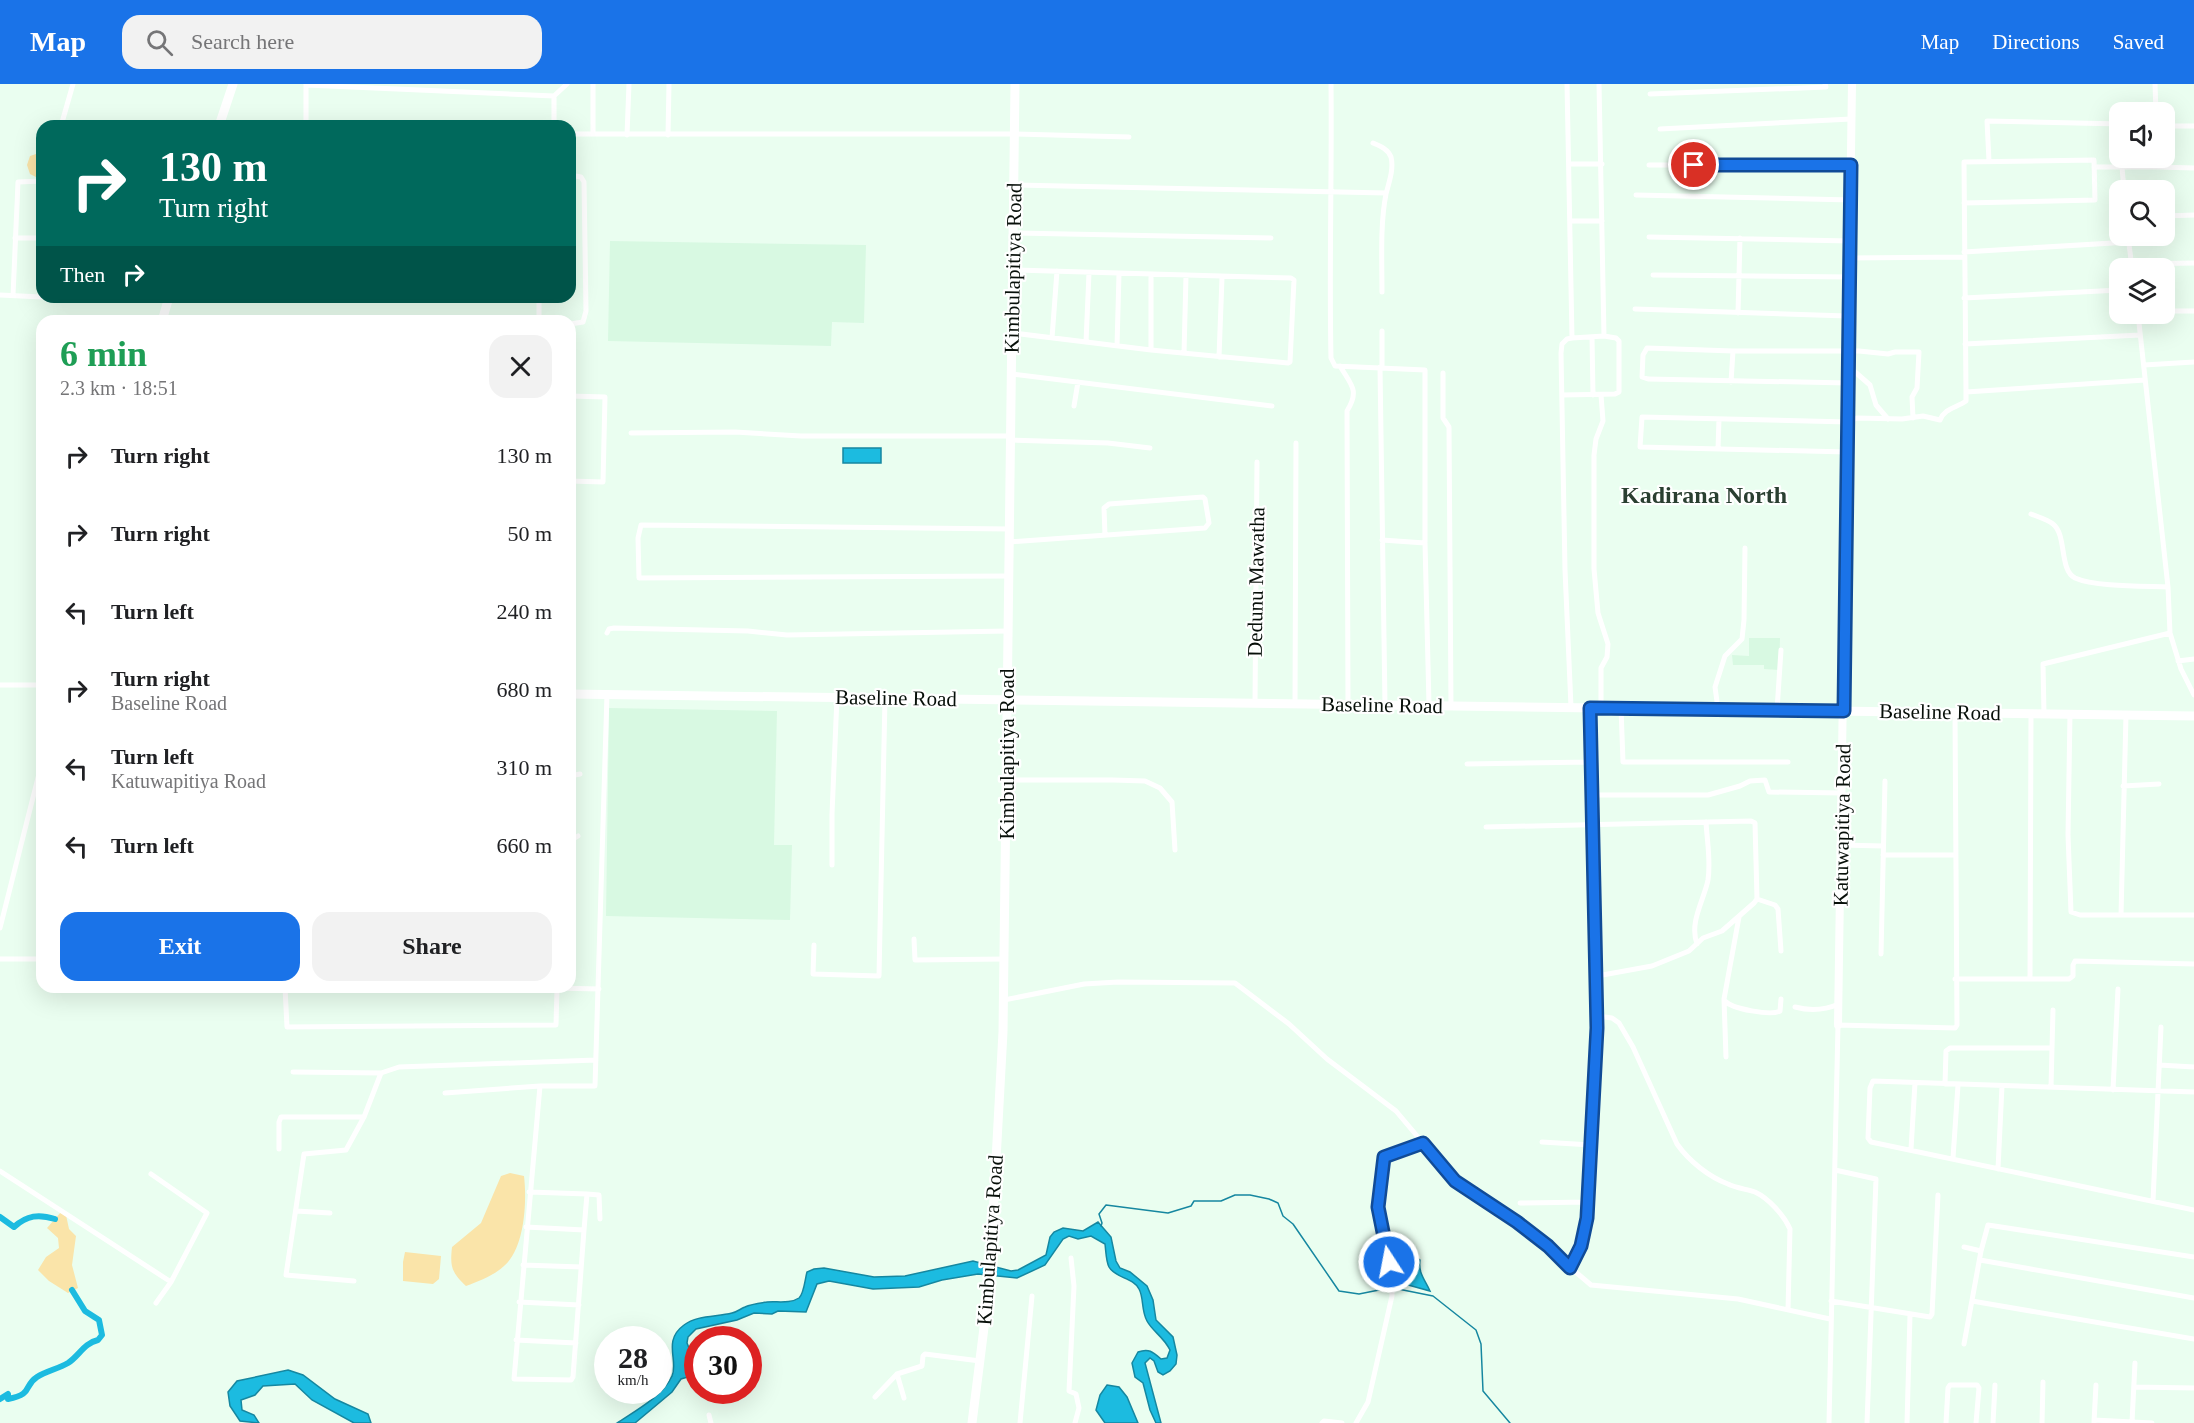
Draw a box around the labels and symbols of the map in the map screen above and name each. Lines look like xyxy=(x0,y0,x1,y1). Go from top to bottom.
pin xyxy=(1668,139,1719,190)
street label: Kimbulapitiya Road xyxy=(1000,182,1026,354)
district label: Kadirana North xyxy=(1621,482,1787,508)
street label: Dedunu Mawatha xyxy=(1243,506,1269,657)
street label: Kimbulapitiya Road xyxy=(995,668,1019,839)
street label: Baseline Road xyxy=(835,685,958,711)
street label: Baseline Road xyxy=(1321,692,1444,718)
street label: Baseline Road xyxy=(1879,699,2002,725)
street label: Katuwapitiya Road xyxy=(1829,743,1855,907)
street label: Kimbulapitiya Road xyxy=(972,1153,1008,1326)
position arrow xyxy=(1357,1230,1421,1294)
speed limit sign: 30 xyxy=(684,1326,762,1404)

